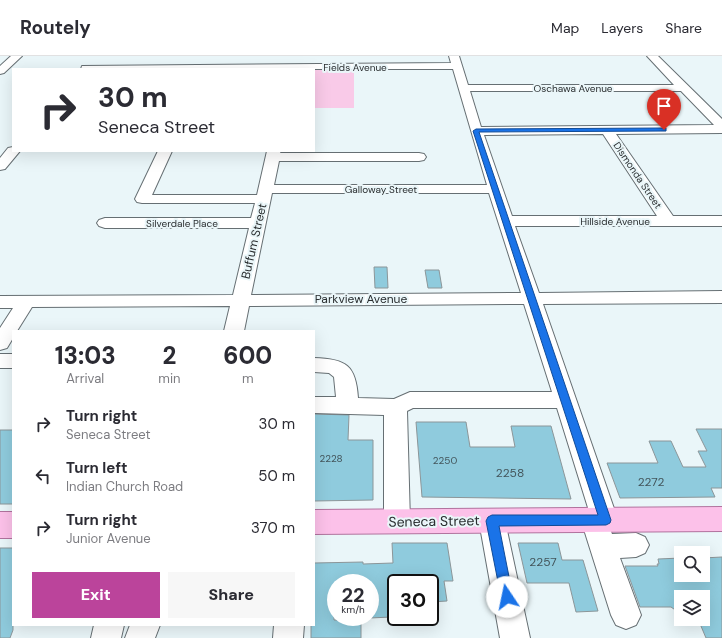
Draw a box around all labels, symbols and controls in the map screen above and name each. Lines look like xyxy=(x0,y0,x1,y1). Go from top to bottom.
text: Routely xyxy=(20,15,91,40)
text: Map xyxy=(551,19,579,37)
text: Layers xyxy=(601,19,643,37)
text: Share xyxy=(665,19,702,37)
street label: Fields Avenue xyxy=(323,61,387,74)
text: 30 m xyxy=(98,79,168,116)
street label: Oschawa Avenue xyxy=(533,82,613,95)
icon: right xyxy=(32,84,84,136)
pin xyxy=(647,89,681,130)
icon: arrive xyxy=(653,95,675,117)
text: Seneca Street xyxy=(98,115,215,139)
street label: Dismonda Street xyxy=(611,139,665,211)
street label: Galloway Street xyxy=(345,183,417,196)
street label: Buffum Street xyxy=(238,201,271,280)
street label: Hillside Avenue xyxy=(580,215,650,228)
street label: Silverdale Place xyxy=(146,217,218,230)
street label: Parkview Avenue xyxy=(315,291,407,307)
text: 13:03 xyxy=(55,340,116,371)
text: 2 xyxy=(163,340,176,371)
text: 600 xyxy=(223,340,272,371)
text: Arrival xyxy=(66,370,104,387)
text: min xyxy=(158,370,181,387)
text: m xyxy=(242,370,254,387)
text: Turn right xyxy=(66,406,137,426)
icon: right xyxy=(32,413,54,435)
text: 30 m xyxy=(259,414,295,434)
text: Seneca Street xyxy=(66,426,151,443)
house number: 2228 xyxy=(319,452,343,465)
house number: 2250 xyxy=(433,454,457,467)
text: Turn left xyxy=(66,458,127,478)
icon: left xyxy=(32,465,54,487)
house number: 2258 xyxy=(496,465,524,481)
text: 50 m xyxy=(258,466,295,486)
house number: 2272 xyxy=(638,474,664,490)
text: Indian Church Road xyxy=(66,478,183,495)
text: Turn right xyxy=(66,510,137,530)
street label: Seneca Street xyxy=(388,511,480,531)
icon: right xyxy=(32,517,54,539)
text: 370 m xyxy=(251,518,295,538)
text: Junior Avenue xyxy=(66,530,151,547)
map controls xyxy=(674,546,710,626)
button: search xyxy=(674,546,710,582)
house number: 2257 xyxy=(529,554,557,570)
button: Exit xyxy=(32,572,160,618)
button: Share xyxy=(168,572,295,618)
speed limit sign: 30 xyxy=(387,574,439,626)
position arrow xyxy=(486,576,528,618)
text: 22 xyxy=(341,582,365,608)
button: layers xyxy=(674,590,710,626)
text: km/h xyxy=(341,603,365,616)

